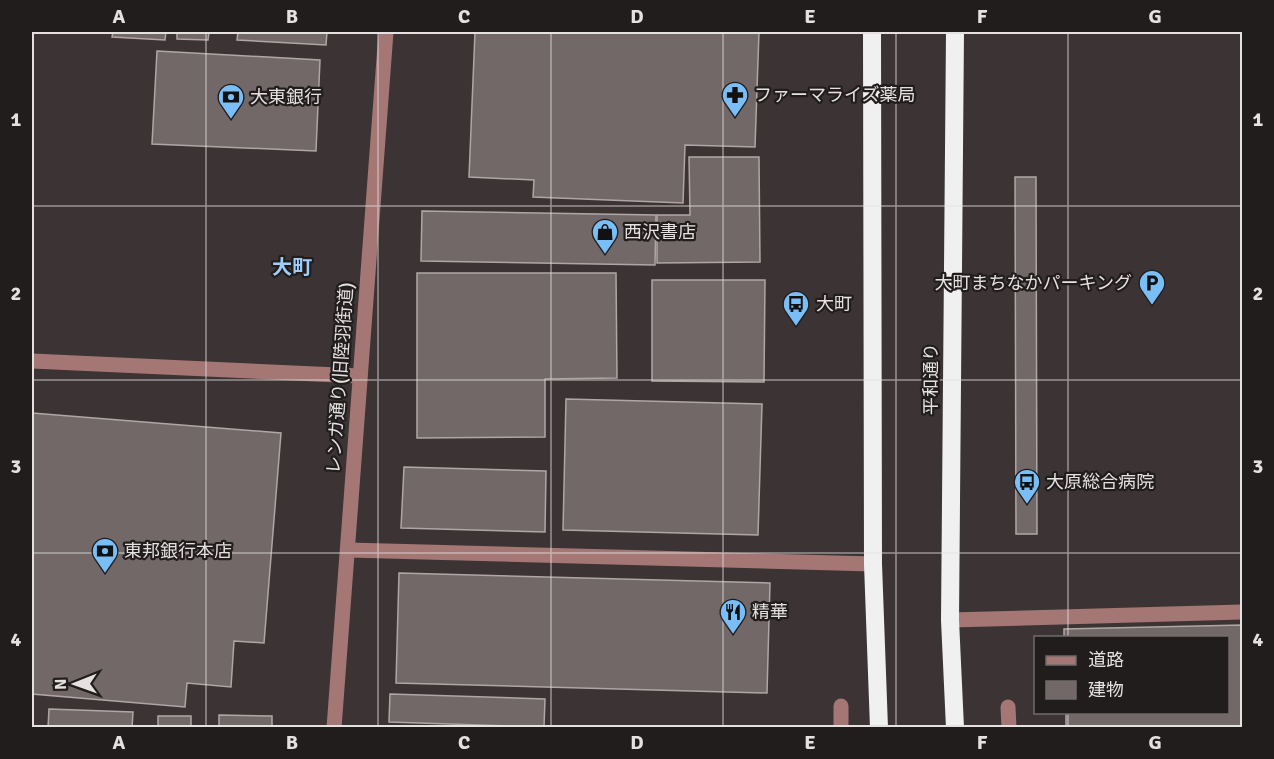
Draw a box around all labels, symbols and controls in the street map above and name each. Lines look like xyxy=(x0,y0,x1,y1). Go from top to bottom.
text: A xyxy=(113,4,126,29)
text: B xyxy=(286,4,298,29)
text: C xyxy=(458,4,470,29)
text: D xyxy=(630,4,644,29)
text: E xyxy=(804,4,816,29)
text: F xyxy=(977,4,988,29)
text: G xyxy=(1148,4,1162,29)
pharmacy icon: ファーマライズ薬局 xyxy=(720,80,750,118)
bank icon: 大東銀行 xyxy=(216,82,246,120)
place label: ファーマライズ薬局 xyxy=(754,84,915,106)
place label: 大東銀行 xyxy=(250,86,322,108)
text: 1 xyxy=(11,107,22,132)
text: 1 xyxy=(1253,107,1264,132)
shop icon: 西沢書店 xyxy=(590,217,620,255)
place label: 西沢書店 xyxy=(624,221,696,243)
district label: 大町 xyxy=(272,255,312,280)
parking icon: 大町まちなかパーキング xyxy=(1137,268,1167,306)
place label: 大町まちなかパーキング xyxy=(935,272,1132,294)
text: 2 xyxy=(11,281,21,306)
street label: レンガ通り(旧陸羽街道) xyxy=(322,281,358,475)
text: 2 xyxy=(1253,281,1263,306)
bus stop icon: 大町 xyxy=(781,289,811,327)
place label: 大町 xyxy=(816,293,852,315)
street label: 平和通り xyxy=(920,343,942,415)
text: 3 xyxy=(11,454,21,479)
text: 3 xyxy=(1253,454,1263,479)
bus stop icon: 大原総合病院 xyxy=(1012,467,1042,505)
place label: 大原総合病院 xyxy=(1046,471,1154,493)
bank icon: 東邦銀行本店 xyxy=(90,536,120,574)
place label: 東邦銀行本店 xyxy=(124,540,232,562)
restaurant icon: 精華 xyxy=(718,597,748,635)
place label: 精華 xyxy=(752,601,788,623)
text: 4 xyxy=(11,627,22,652)
text: 4 xyxy=(1253,627,1264,652)
legend xyxy=(1034,636,1229,714)
text: 道路 xyxy=(1088,649,1124,671)
north arrow xyxy=(45,654,105,714)
text: N xyxy=(51,679,71,690)
text: 建物 xyxy=(1088,679,1124,701)
text: A xyxy=(113,730,126,755)
text: B xyxy=(286,730,298,755)
text: C xyxy=(458,730,470,755)
text: D xyxy=(630,730,644,755)
text: E xyxy=(804,730,816,755)
text: F xyxy=(977,730,988,755)
text: G xyxy=(1148,730,1162,755)

